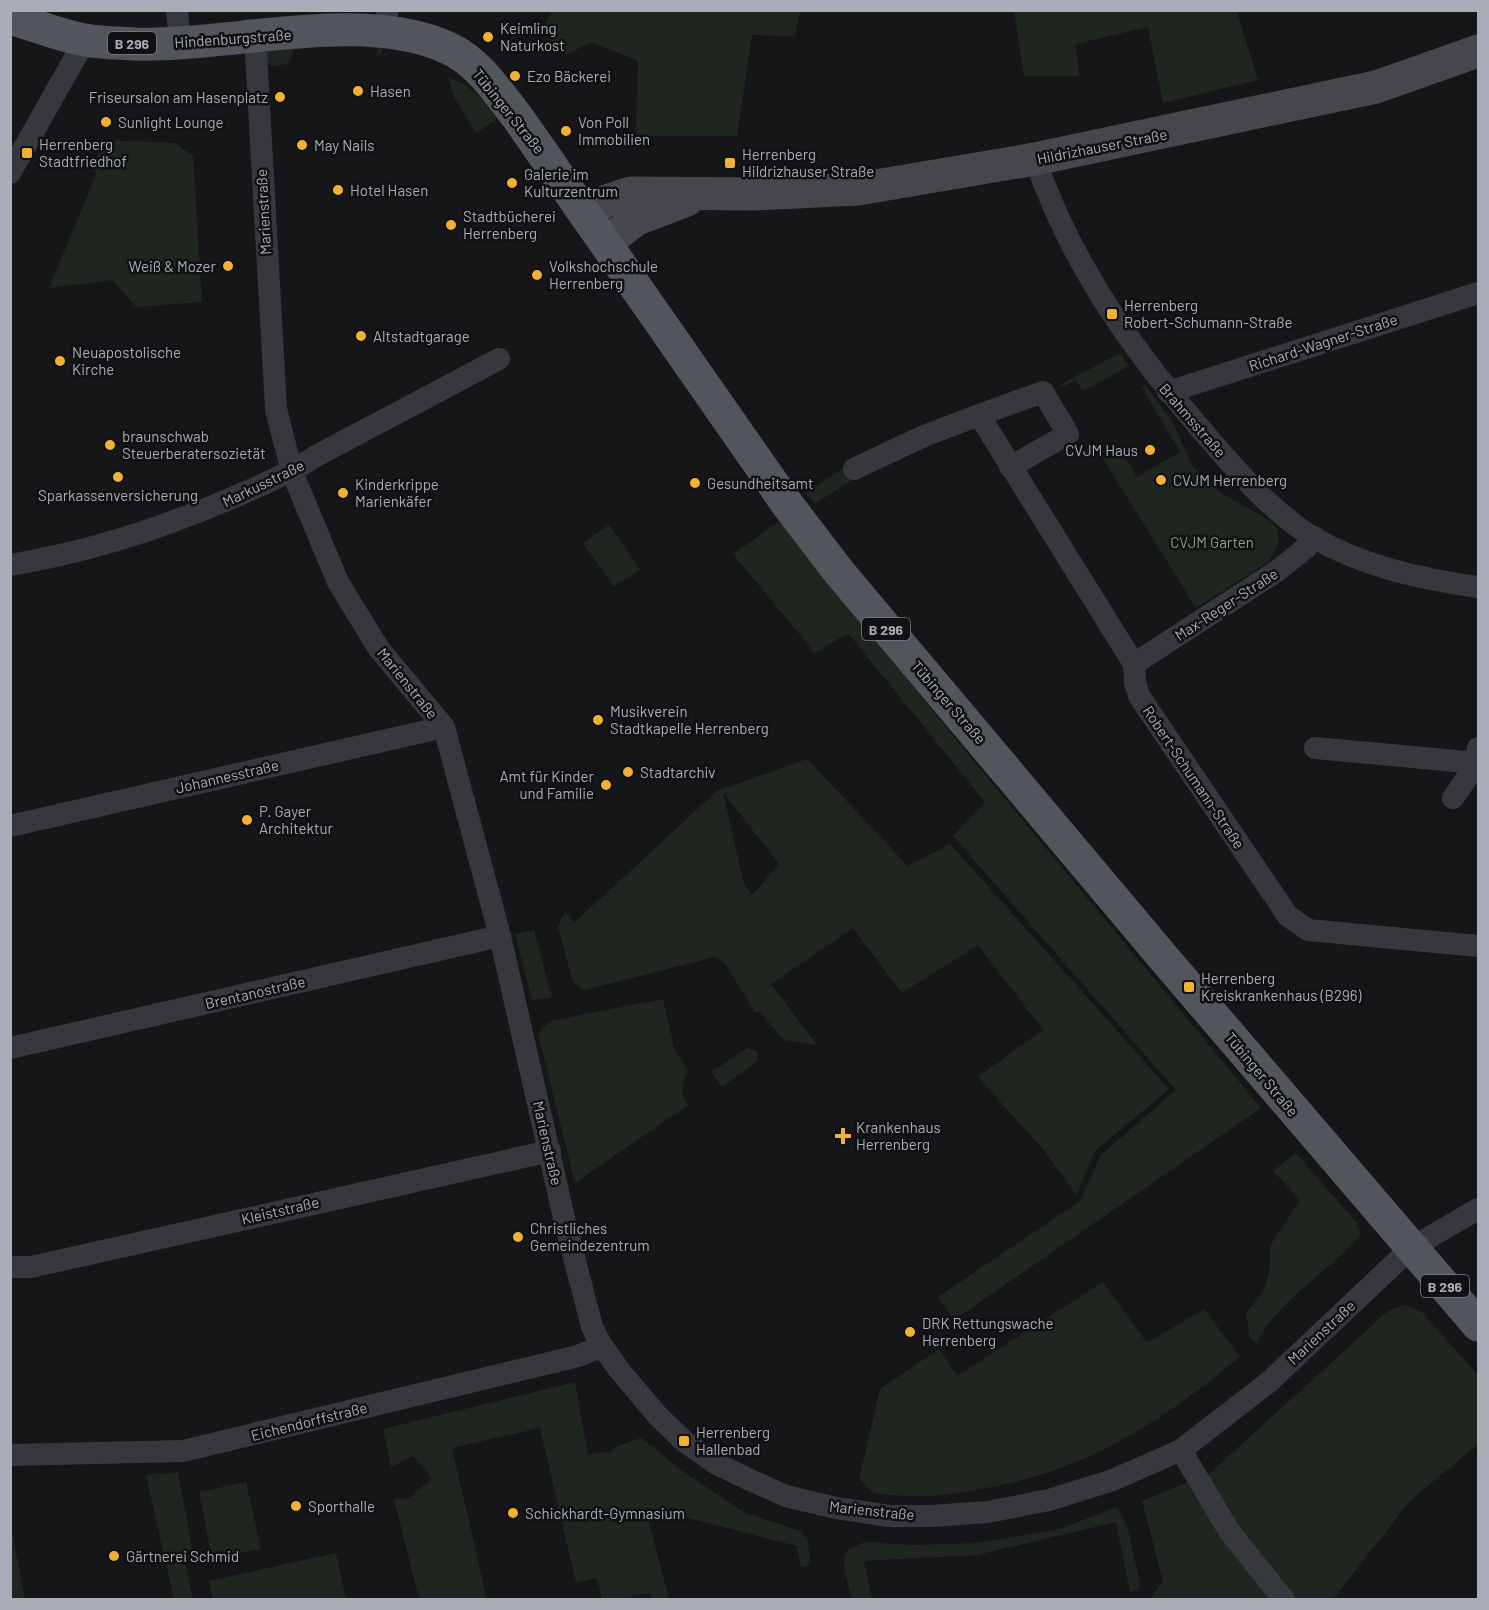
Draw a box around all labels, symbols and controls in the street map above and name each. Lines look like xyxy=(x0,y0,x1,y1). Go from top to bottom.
place label: Keimling Naturkost xyxy=(500,19,565,54)
street label: Hindenburgstraße xyxy=(174,25,292,51)
marker: Keimling Naturkost xyxy=(481,30,495,44)
road number: B 296 xyxy=(108,32,156,54)
street label: Tübinger Straße xyxy=(469,65,549,157)
place label: Ezo Bäckerei xyxy=(527,67,611,85)
marker: Ezo Bäckerei xyxy=(508,69,522,83)
place label: Hasen xyxy=(370,82,411,100)
marker: Hasen xyxy=(351,84,365,98)
place label: Friseursalon am Hasenplatz xyxy=(89,88,268,106)
marker: Friseursalon am Hasenplatz xyxy=(273,90,287,104)
place label: Sunlight Lounge xyxy=(118,113,224,131)
place label: Von Poll Immobilien xyxy=(578,113,650,148)
marker: Sunlight Lounge xyxy=(99,115,113,129)
marker: Von Poll Immobilien xyxy=(559,124,573,138)
street label: Hildrizhauser Straße xyxy=(1035,125,1169,167)
place label: Herrenberg Stadtfriedhof xyxy=(39,135,127,170)
place label: May Nails xyxy=(314,136,375,154)
marker: May Nails xyxy=(295,138,309,152)
place label: Herrenberg Hildrizhauser Straße xyxy=(742,145,874,180)
marker: Herrenberg Stadtfriedhof xyxy=(20,146,34,160)
marker: Herrenberg Hildrizhauser Straße xyxy=(723,156,737,170)
place label: Galerie im Kulturzentrum xyxy=(524,165,618,200)
street label: Marienstraße xyxy=(252,169,274,255)
marker: Galerie im Kulturzentrum xyxy=(505,176,519,190)
place label: Hotel Hasen xyxy=(350,181,428,199)
marker: Hotel Hasen xyxy=(331,183,345,197)
place label: Stadtbücherei Herrenberg xyxy=(463,207,556,242)
marker: Stadtbücherei Herrenberg xyxy=(444,218,458,232)
place label: Weiß & Mozer xyxy=(128,257,217,275)
place label: Volkshochschule Herrenberg xyxy=(549,257,658,292)
marker: Weiß & Mozer xyxy=(221,259,235,273)
marker: Volkshochschule Herrenberg xyxy=(530,268,544,282)
place label: Herrenberg Robert-Schumann-Straße xyxy=(1124,296,1293,331)
marker: Herrenberg Robert-Schumann-Straße xyxy=(1105,307,1119,321)
street label: Richard-Wagner-Straße xyxy=(1246,309,1400,375)
place label: Altstadtgarage xyxy=(373,327,470,345)
marker: Altstadtgarage xyxy=(354,329,368,343)
place label: Neuapostolische Kirche xyxy=(72,343,181,378)
marker: Neuapostolische Kirche xyxy=(53,354,67,368)
street label: Brahmsstraße xyxy=(1156,379,1230,461)
place label: braunschwab Steuerberatersozietät xyxy=(122,427,266,462)
marker: braunschwab Steuerberatersozietät xyxy=(103,438,117,452)
place label: CVJM Haus xyxy=(1065,441,1138,459)
marker: CVJM Haus xyxy=(1143,443,1157,457)
street label: Markusstraße xyxy=(219,456,307,510)
marker: Sparkassenversicherung xyxy=(111,470,125,484)
place label: CVJM Herrenberg xyxy=(1173,471,1287,489)
marker: CVJM Herrenberg xyxy=(1154,473,1168,487)
place label: Gesundheitsamt xyxy=(707,474,813,492)
place label: Kinderkrippe Marienkäfer xyxy=(355,475,439,510)
marker: Gesundheitsamt xyxy=(688,476,702,490)
place label: Sparkassenversicherung xyxy=(38,486,198,504)
marker: Kinderkrippe Marienkäfer xyxy=(336,486,350,500)
park label: CVJM Garten xyxy=(1170,533,1254,551)
street label: Max-Reger-Straße xyxy=(1171,564,1281,644)
road number: B 296 xyxy=(862,618,910,640)
street label: Marienstraße xyxy=(374,644,442,722)
street label: Tübinger Straße xyxy=(908,657,990,747)
place label: Musikverein Stadtkapelle Herrenberg xyxy=(610,702,769,737)
street label: Robert-Schumann-Straße xyxy=(1139,702,1249,852)
marker: Musikverein Stadtkapelle Herrenberg xyxy=(591,713,605,727)
street label: Johannesstraße xyxy=(174,755,280,797)
place label: Stadtarchiv xyxy=(640,763,715,781)
marker: Stadtarchiv xyxy=(621,765,635,779)
place label: Amt für Kinder und Familie xyxy=(500,767,595,802)
marker: Amt für Kinder und Familie xyxy=(599,778,613,792)
place label: P. Gayer Architektur xyxy=(259,802,333,837)
marker: P. Gayer Architektur xyxy=(240,813,254,827)
place label: Herrenberg Kreiskrankenhaus (B296) xyxy=(1201,969,1361,1004)
street label: Brentanostraße xyxy=(203,972,307,1012)
marker: Herrenberg Kreiskrankenhaus (B296) xyxy=(1182,980,1196,994)
street label: Tübinger Straße xyxy=(1222,1028,1302,1120)
street label: Marienstraße xyxy=(530,1099,566,1187)
place label: Krankenhaus Herrenberg xyxy=(856,1118,941,1153)
marker: Krankenhaus Herrenberg xyxy=(834,1127,852,1145)
street label: Kleiststraße xyxy=(239,1192,321,1228)
place label: Christliches Gemeindezentrum xyxy=(530,1219,650,1254)
marker: Christliches Gemeindezentrum xyxy=(511,1230,525,1244)
road number: B 296 xyxy=(1421,1275,1469,1297)
street label: Marienstraße xyxy=(1283,1296,1359,1368)
place label: DRK Rettungswache Herrenberg xyxy=(922,1314,1053,1349)
marker: DRK Rettungswache Herrenberg xyxy=(903,1325,917,1339)
street label: Eichendorffstraße xyxy=(249,1398,369,1444)
place label: Herrenberg Hallenbad xyxy=(696,1423,770,1458)
marker: Herrenberg Hallenbad xyxy=(677,1434,691,1448)
place label: Sporthalle xyxy=(308,1497,375,1515)
street label: Marienstraße xyxy=(828,1497,916,1523)
marker: Sporthalle xyxy=(289,1499,303,1513)
place label: Schickhardt-Gymnasium xyxy=(525,1504,685,1522)
marker: Schickhardt-Gymnasium xyxy=(506,1506,520,1520)
place label: Gärtnerei Schmid xyxy=(126,1547,239,1565)
marker: Gärtnerei Schmid xyxy=(107,1549,121,1563)

